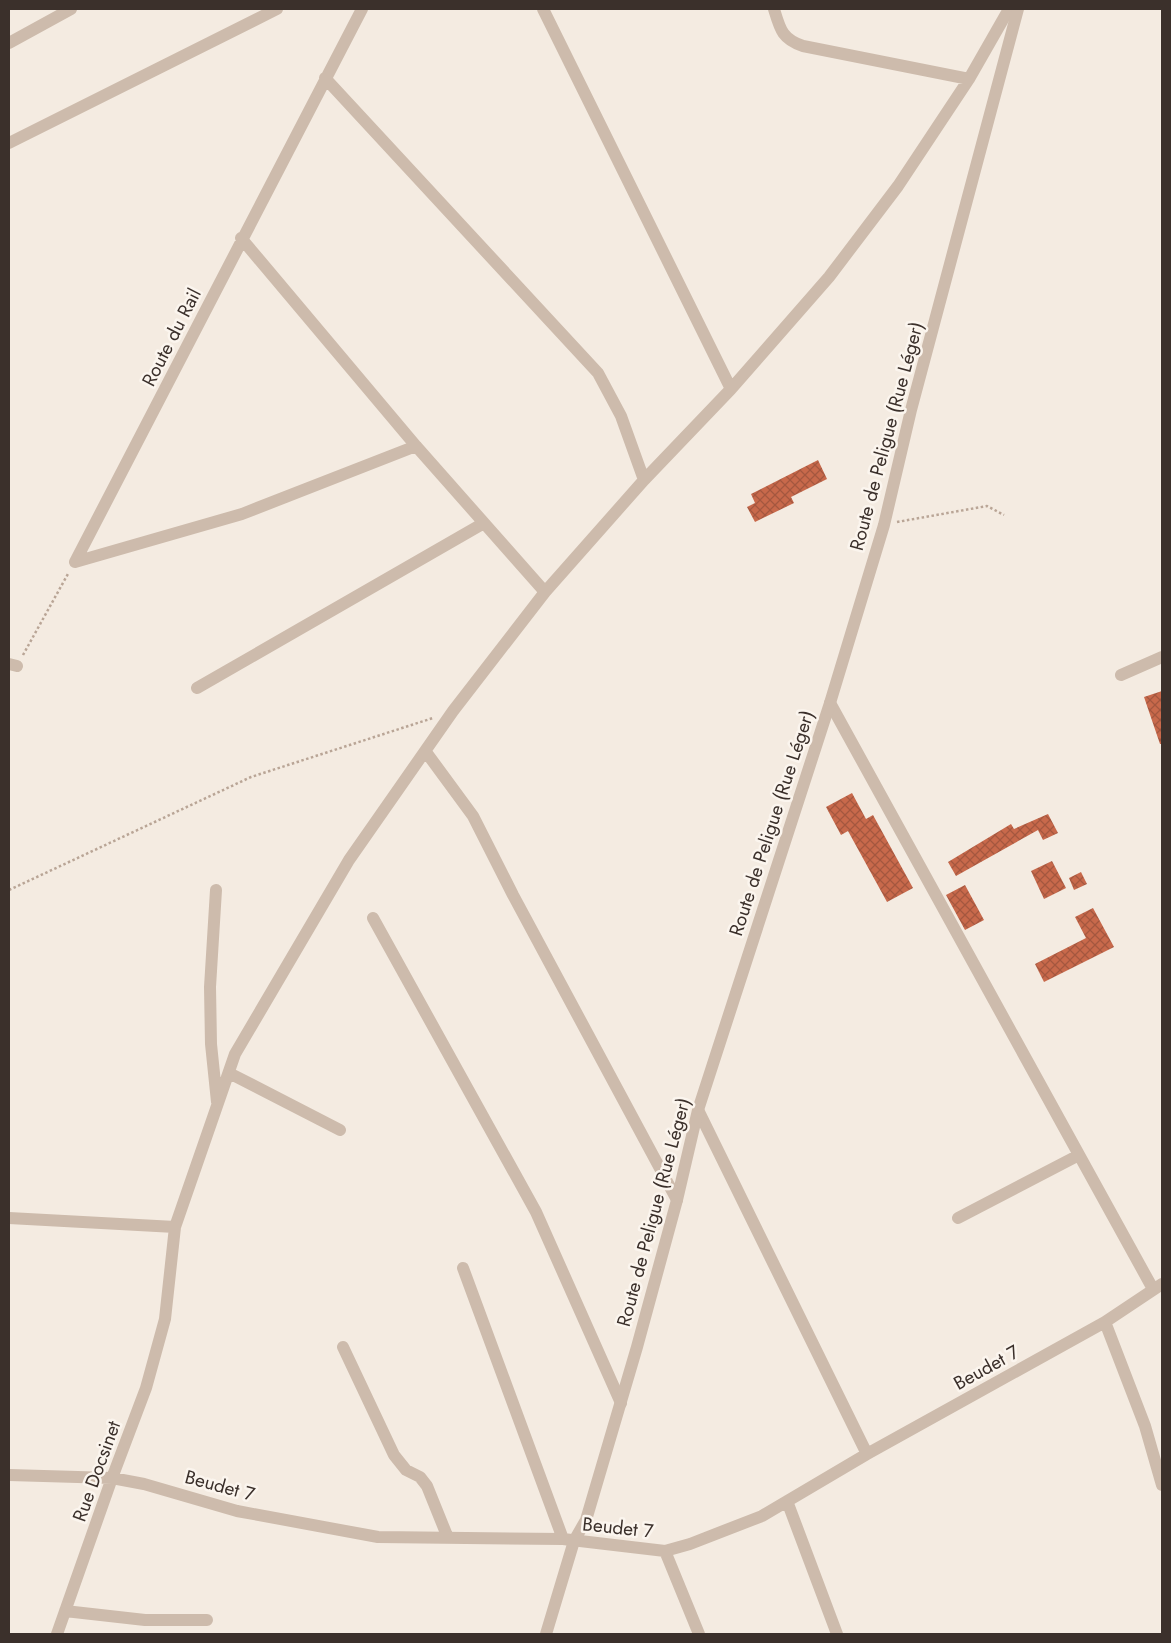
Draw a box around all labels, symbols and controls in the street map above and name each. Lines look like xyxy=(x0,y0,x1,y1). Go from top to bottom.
street label: Route du Rail xyxy=(135,284,208,391)
street label: Route de Peligue (Rue Léger) xyxy=(843,319,930,554)
street label: Route de Peligue (Rue Léger) xyxy=(722,707,821,940)
street label: Route de Peligue (Rue Léger) xyxy=(610,1095,697,1330)
street label: Beudet 7 xyxy=(949,1338,1024,1397)
street label: Rue Docsinet xyxy=(66,1417,127,1525)
street label: Beudet 7 xyxy=(182,1463,258,1508)
street label: Beudet 7 xyxy=(581,1510,655,1545)

